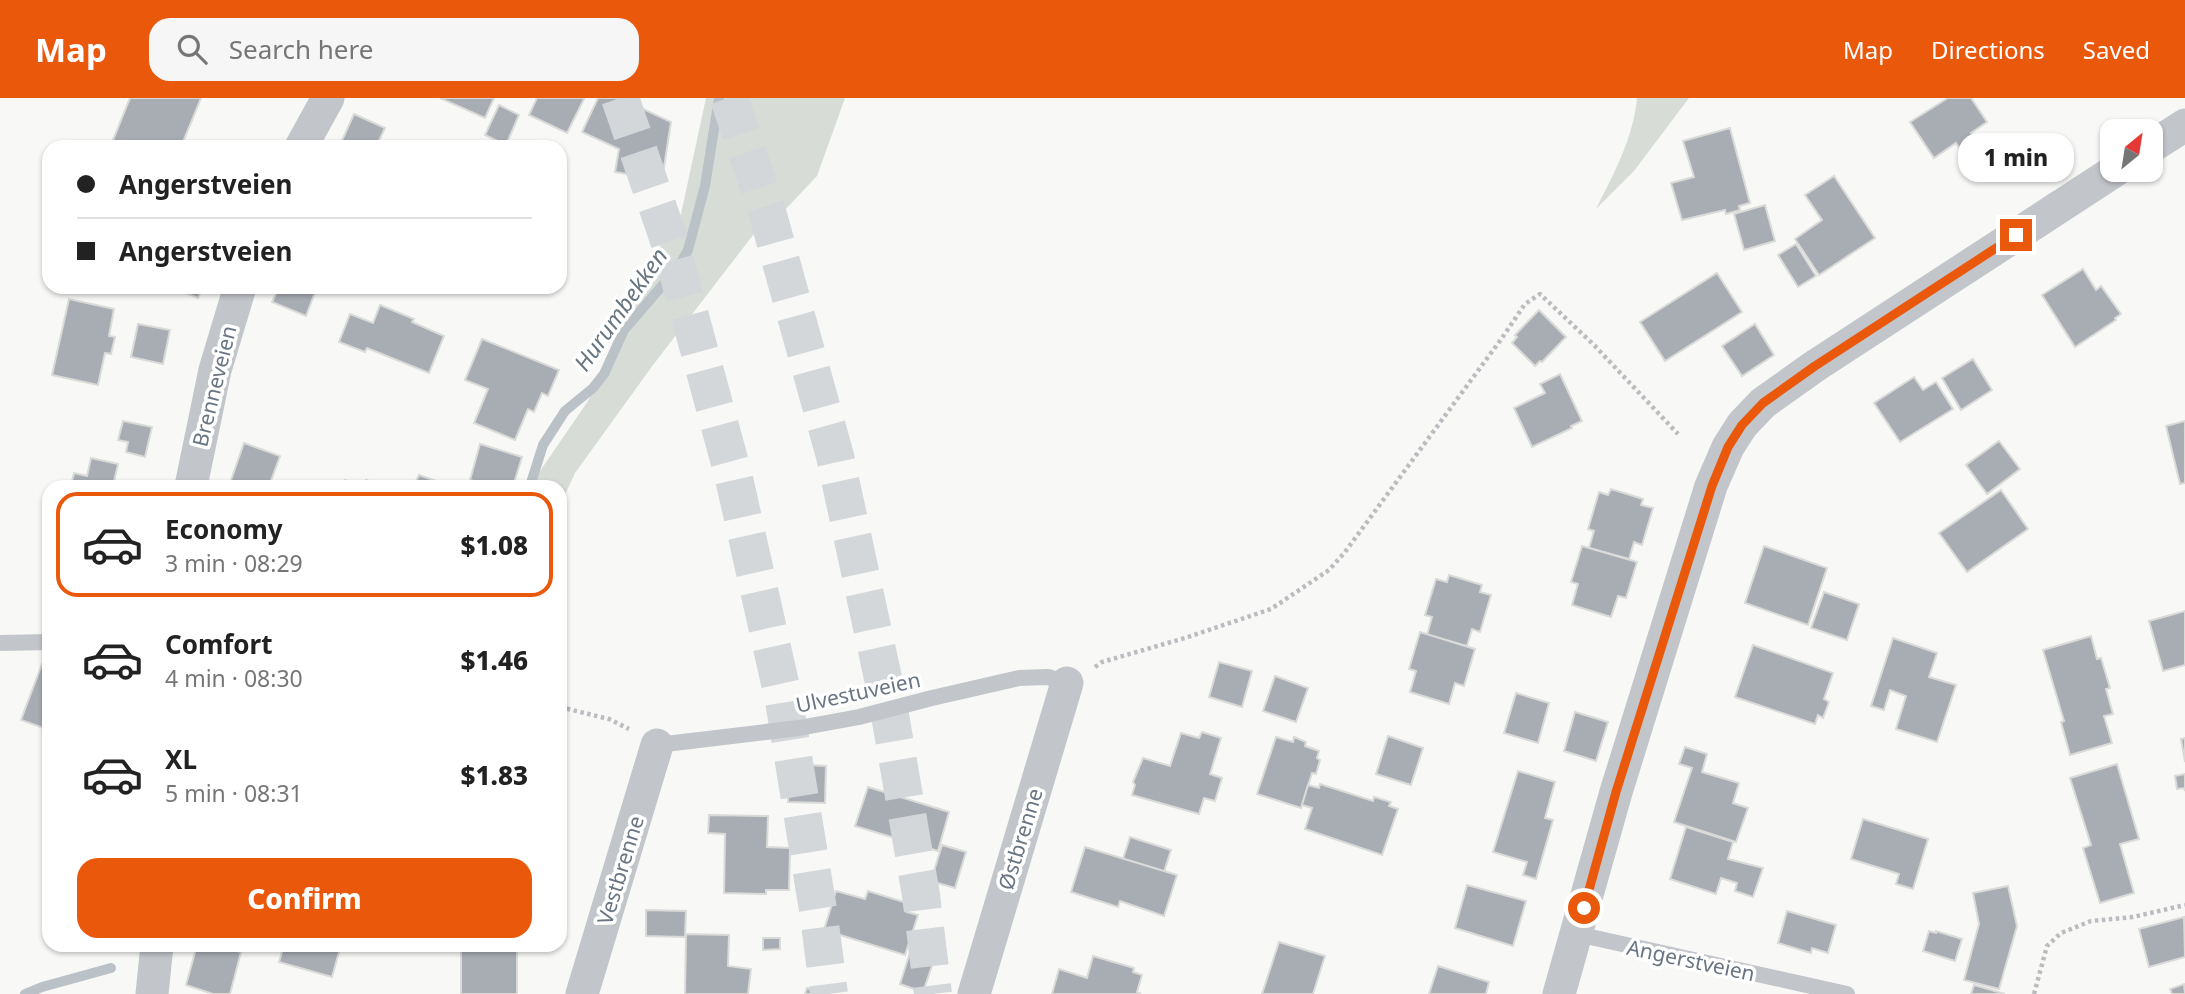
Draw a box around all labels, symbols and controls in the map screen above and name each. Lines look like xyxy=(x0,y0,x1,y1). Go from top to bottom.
search box xyxy=(149,18,639,81)
text: Map xyxy=(35,27,107,72)
icon: search xyxy=(173,30,211,68)
text: Search here xyxy=(229,31,373,67)
text: Map xyxy=(1843,33,1893,66)
text: Directions xyxy=(1931,33,2045,66)
text: Saved xyxy=(2083,33,2150,66)
north arrow xyxy=(2100,119,2163,182)
map controls xyxy=(2100,119,2163,182)
callout: 1 min xyxy=(1958,134,2074,183)
text: 1 min xyxy=(1984,141,2048,173)
text: Angerstveien xyxy=(119,166,292,202)
route end xyxy=(2000,219,2032,251)
text: Angerstveien xyxy=(119,233,292,269)
water label: Hurumbekken xyxy=(566,241,674,377)
street label: Brenneveien xyxy=(185,323,243,449)
text: Economy xyxy=(165,511,283,547)
icon: car xyxy=(81,513,144,576)
text: $1.08 xyxy=(461,527,528,563)
text: 3 min · 08:29 xyxy=(165,547,303,579)
text: Comfort xyxy=(165,626,273,662)
icon: car xyxy=(81,628,144,691)
text: $1.46 xyxy=(461,642,528,678)
text: 4 min · 08:30 xyxy=(165,662,303,694)
street label: Ulvestuveien xyxy=(793,665,923,719)
text: XL xyxy=(165,741,197,777)
icon: car xyxy=(81,743,144,806)
text: $1.83 xyxy=(461,757,528,793)
text: 5 min · 08:31 xyxy=(165,777,303,809)
street label: Østbrenne xyxy=(991,785,1049,893)
street label: Vestbrenne xyxy=(590,812,650,928)
button: Confirm xyxy=(77,858,532,938)
route start xyxy=(1568,892,1600,924)
street label: Angerstveien xyxy=(1624,933,1758,987)

